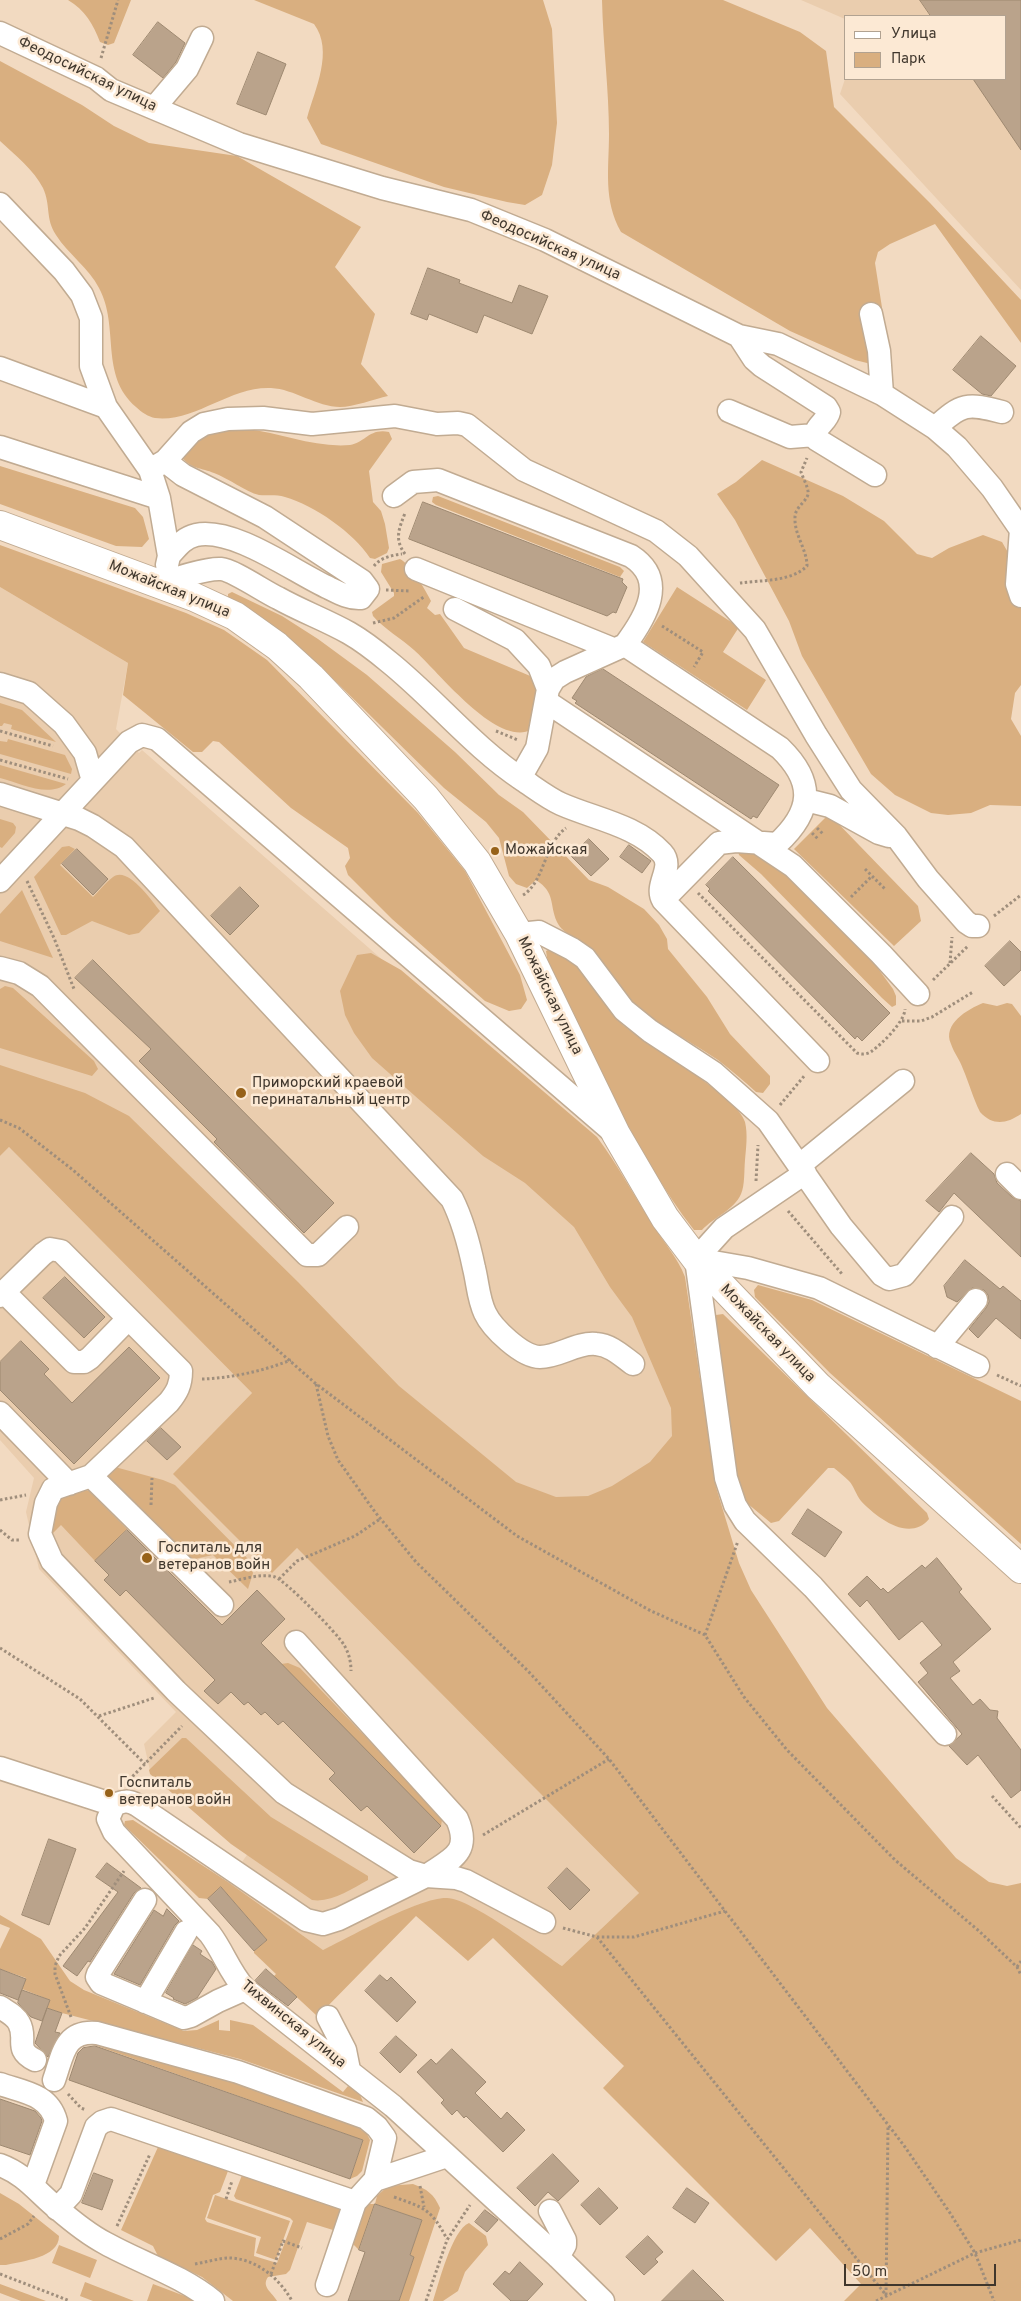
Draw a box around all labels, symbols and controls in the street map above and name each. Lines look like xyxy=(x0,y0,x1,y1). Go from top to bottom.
legend xyxy=(844,15,1006,80)
text: Улица xyxy=(891,25,936,44)
street label: Феодосийская улица xyxy=(15,34,159,116)
text: Парк xyxy=(891,50,926,69)
street label: Феодосийская улица xyxy=(477,207,623,285)
street label: Можайская улица xyxy=(106,557,232,623)
place label: Можайская xyxy=(505,842,587,860)
marker: Можайская xyxy=(489,845,501,857)
street label: Можайская улица xyxy=(513,934,585,1058)
place label: Приморский краевой перинатальный центр xyxy=(252,1075,410,1110)
marker: Приморский краевой перинатальный центр xyxy=(234,1086,248,1100)
street label: Можайская улица xyxy=(716,1281,818,1387)
place label: Госпиталь для ветеранов войн xyxy=(158,1540,270,1575)
marker: Госпиталь для ветеранов войн xyxy=(140,1551,154,1565)
place label: Госпиталь ветеранов войн xyxy=(119,1775,231,1810)
marker: Госпиталь ветеранов войн xyxy=(103,1787,115,1799)
street label: Тихвинская улица xyxy=(237,1977,349,2073)
scale bar xyxy=(846,2254,998,2286)
text: 50 m xyxy=(852,2263,887,2282)

